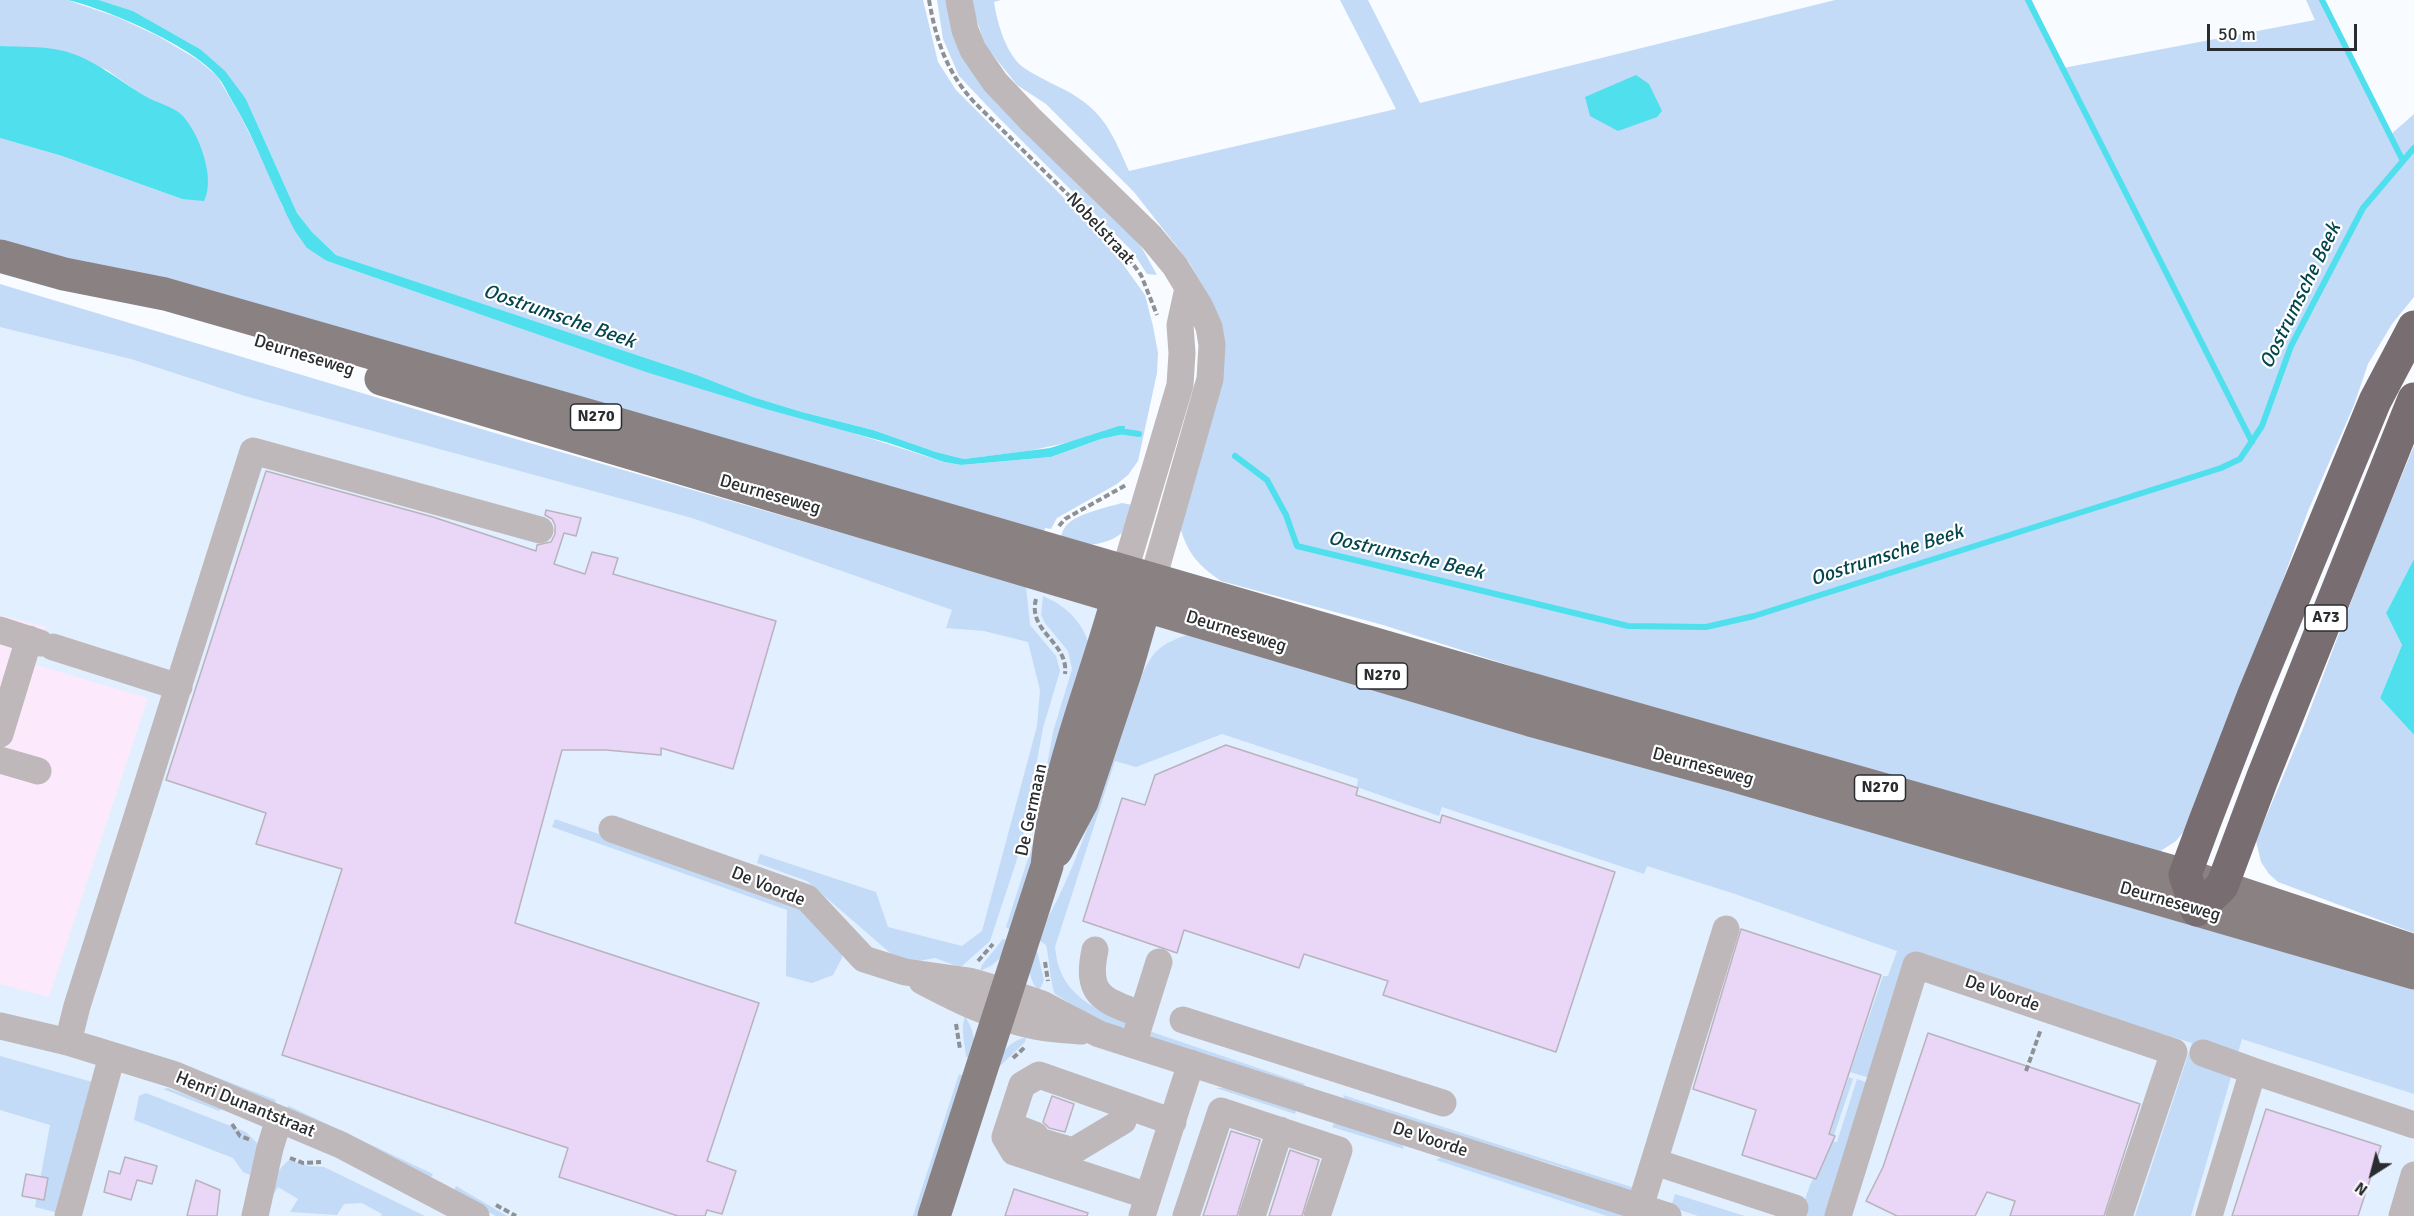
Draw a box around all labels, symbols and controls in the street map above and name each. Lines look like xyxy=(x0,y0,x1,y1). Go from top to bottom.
scale bar xyxy=(2210,12,2360,50)
text: 50 m xyxy=(2218,23,2256,45)
street label: Nobelstraat xyxy=(1061,189,1139,269)
water label: Oostrumsche Beek xyxy=(2255,219,2347,373)
water label: Oostrumsche Beek xyxy=(480,280,638,354)
street label: Deurneseweg xyxy=(251,330,357,382)
road number: N270 xyxy=(570,404,622,430)
street label: Deurneseweg xyxy=(717,470,823,520)
water label: Oostrumsche Beek xyxy=(1808,520,1966,592)
water label: Oostrumsche Beek xyxy=(1326,526,1486,586)
road number: A73 xyxy=(2305,605,2347,631)
street label: Deurneseweg xyxy=(1183,606,1289,658)
road number: N270 xyxy=(1356,663,1408,689)
street label: Deurneseweg xyxy=(1650,743,1756,791)
street label: De Germaan xyxy=(1012,762,1052,858)
road number: N270 xyxy=(1854,775,1906,801)
street label: De Voorde xyxy=(728,862,808,912)
street label: Deurneseweg xyxy=(2117,877,2223,927)
street label: De Voorde xyxy=(1962,971,2042,1017)
street label: Henri Dunantstraat xyxy=(172,1067,318,1143)
street label: De Voorde xyxy=(1390,1118,1470,1162)
north arrow xyxy=(2342,1144,2402,1204)
text: N xyxy=(2351,1177,2372,1200)

